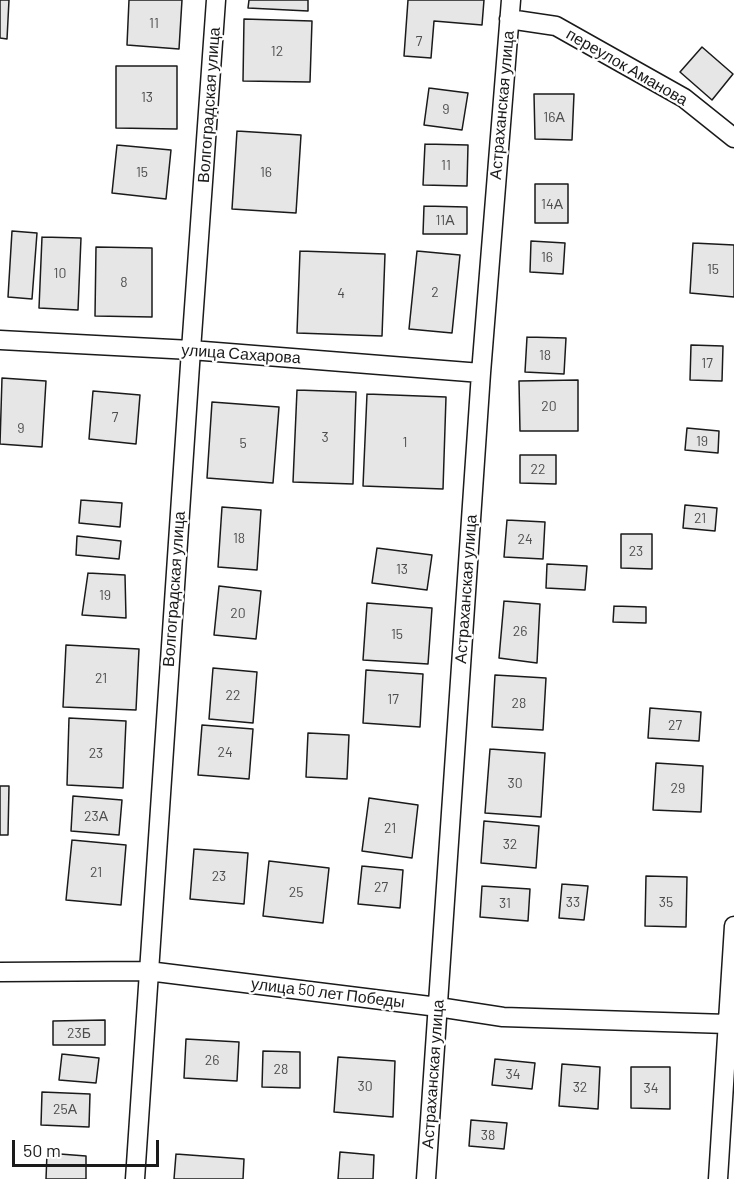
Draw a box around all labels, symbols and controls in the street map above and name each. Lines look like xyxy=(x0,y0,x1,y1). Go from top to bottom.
house number: 11 xyxy=(149,15,159,31)
street label: переулок Аманова xyxy=(563,24,691,110)
street label: Волгоградская улица xyxy=(194,27,224,183)
street label: Астраханская улица xyxy=(486,30,518,180)
house number: 7 xyxy=(416,33,422,49)
house number: 12 xyxy=(271,43,283,59)
house number: 13 xyxy=(141,89,153,105)
house number: 9 xyxy=(442,101,450,117)
house number: 16А xyxy=(543,109,565,125)
house number: 11 xyxy=(441,157,451,173)
house number: 15 xyxy=(136,164,148,180)
house number: 16 xyxy=(260,164,272,180)
house number: 14А xyxy=(541,196,563,212)
house number: 11А xyxy=(435,212,455,228)
house number: 16 xyxy=(541,249,553,265)
house number: 15 xyxy=(707,261,719,277)
house number: 10 xyxy=(54,265,66,281)
house number: 8 xyxy=(120,274,128,290)
house number: 2 xyxy=(431,284,439,300)
house number: 4 xyxy=(337,285,345,301)
street label: улица Сахарова xyxy=(181,340,301,368)
house number: 18 xyxy=(539,347,551,363)
house number: 17 xyxy=(701,355,713,371)
house number: 20 xyxy=(541,398,557,414)
house number: 7 xyxy=(112,409,118,425)
house number: 9 xyxy=(17,420,25,436)
house number: 3 xyxy=(321,429,329,445)
house number: 19 xyxy=(696,433,708,449)
house number: 1 xyxy=(403,434,407,450)
house number: 5 xyxy=(239,435,247,451)
house number: 22 xyxy=(530,461,546,477)
house number: 21 xyxy=(694,510,706,526)
street label: Волгоградская улица xyxy=(159,511,189,667)
street label: Астраханская улица xyxy=(451,514,481,664)
house number: 18 xyxy=(233,530,245,546)
house number: 24 xyxy=(517,531,533,547)
house number: 23 xyxy=(629,543,643,559)
house number: 13 xyxy=(396,561,408,577)
house number: 19 xyxy=(99,587,111,603)
house number: 20 xyxy=(230,605,246,621)
house number: 26 xyxy=(513,623,527,639)
house number: 15 xyxy=(391,626,403,642)
house number: 21 xyxy=(95,670,107,686)
house number: 22 xyxy=(225,687,241,703)
house number: 17 xyxy=(387,691,399,707)
house number: 28 xyxy=(512,695,526,711)
house number: 27 xyxy=(668,717,682,733)
house number: 24 xyxy=(217,744,233,760)
house number: 23 xyxy=(89,745,103,761)
house number: 30 xyxy=(507,775,523,791)
house number: 29 xyxy=(671,780,685,796)
house number: 23А xyxy=(84,808,108,824)
house number: 21 xyxy=(384,820,396,836)
house number: 32 xyxy=(503,836,517,852)
house number: 21 xyxy=(90,864,102,880)
house number: 23 xyxy=(212,868,226,884)
house number: 27 xyxy=(374,879,388,895)
house number: 25 xyxy=(289,884,303,900)
house number: 33 xyxy=(566,894,580,910)
house number: 35 xyxy=(659,894,673,910)
house number: 31 xyxy=(499,895,511,911)
street label: улица 50 лет Победы xyxy=(250,974,406,1012)
street label: Астраханская улица xyxy=(418,999,448,1149)
house number: 23Б xyxy=(67,1025,91,1041)
house number: 26 xyxy=(205,1052,219,1068)
house number: 28 xyxy=(274,1061,288,1077)
house number: 34 xyxy=(506,1066,520,1082)
house number: 30 xyxy=(357,1078,373,1094)
house number: 32 xyxy=(573,1079,587,1095)
house number: 34 xyxy=(644,1080,658,1096)
house number: 25А xyxy=(53,1101,77,1117)
house number: 38 xyxy=(481,1127,495,1143)
scale bar xyxy=(15,1128,162,1166)
text: 50 m xyxy=(23,1139,61,1161)

